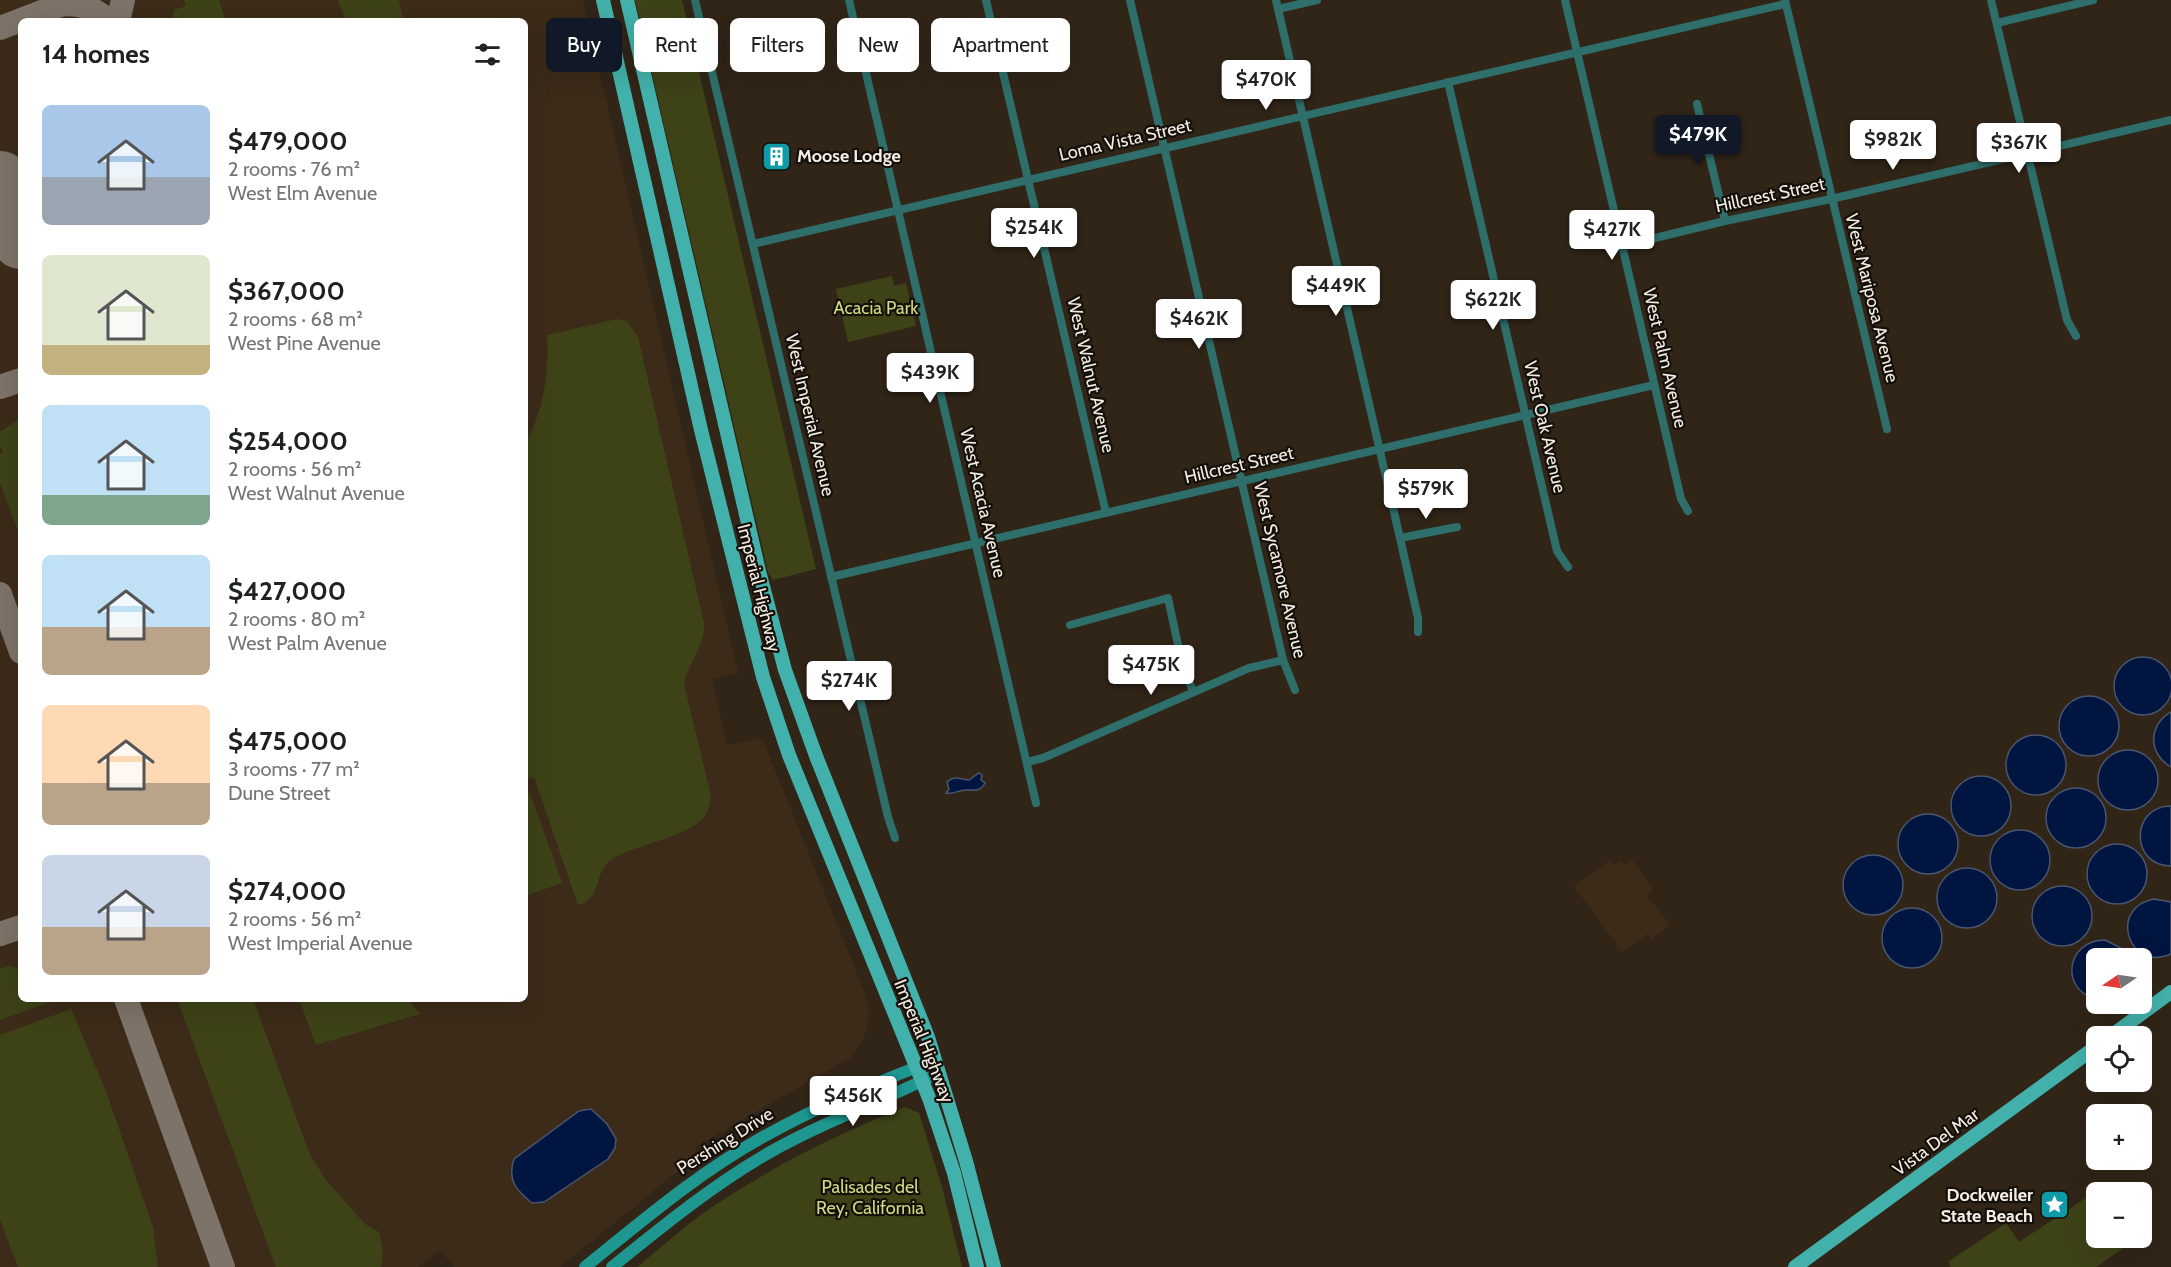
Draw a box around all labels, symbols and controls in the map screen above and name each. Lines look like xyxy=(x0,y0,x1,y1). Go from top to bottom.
chip: Buy xyxy=(546,18,622,72)
chip: Rent xyxy=(634,18,718,72)
chip: Filters xyxy=(730,18,825,72)
chip: New xyxy=(837,18,919,72)
chip: Apartment xyxy=(931,18,1070,72)
text: 14 homes xyxy=(42,38,150,70)
icon: filters xyxy=(471,38,504,71)
pin: $470K xyxy=(1224,60,1308,111)
text: $470K xyxy=(1236,67,1296,91)
street label: Loma Vista Street xyxy=(1057,114,1193,166)
pin: $479K xyxy=(1656,115,1740,166)
pin: $982K xyxy=(1851,120,1935,171)
text: $479K xyxy=(1669,122,1727,146)
pin: $367K xyxy=(1977,123,2061,174)
text: $479,000 xyxy=(228,125,348,157)
text: $982K xyxy=(1864,127,1922,151)
icon: home xyxy=(90,129,162,201)
text: $367K xyxy=(1991,130,2047,154)
building icon: Moose Lodge xyxy=(760,140,792,172)
place label: Moose Lodge xyxy=(797,145,901,167)
text: 2 rooms · 76 m² xyxy=(228,157,360,181)
street label: Hillcrest Street xyxy=(1713,173,1827,217)
text: West Elm Avenue xyxy=(228,181,377,205)
pin: $254K xyxy=(992,208,1076,259)
pin: $427K xyxy=(1570,210,1654,261)
street label: West Mariposa Avenue xyxy=(1840,211,1904,385)
text: $254K xyxy=(1005,215,1063,239)
text: $427K xyxy=(1583,217,1641,241)
pin: $449K xyxy=(1294,266,1378,317)
text: $449K xyxy=(1306,273,1366,297)
text: $367,000 xyxy=(228,275,345,307)
icon: home xyxy=(90,279,162,351)
pin: $622K xyxy=(1451,280,1535,331)
street label: West Palm Avenue xyxy=(1638,286,1692,430)
text: $622K xyxy=(1465,287,1521,311)
street label: West Walnut Avenue xyxy=(1062,295,1120,455)
park label: Acacia Park xyxy=(834,297,919,319)
pin: $462K xyxy=(1157,299,1241,350)
text: $462K xyxy=(1170,306,1228,330)
text: 2 rooms · 68 m² xyxy=(228,307,363,331)
text: West Pine Avenue xyxy=(228,331,381,355)
street label: West Imperial Avenue xyxy=(781,332,839,498)
pin: $439K xyxy=(888,353,972,404)
street label: West Oak Avenue xyxy=(1519,359,1571,495)
text: $439K xyxy=(901,360,959,384)
text: $254,000 xyxy=(228,425,348,457)
street label: West Acacia Avenue xyxy=(955,426,1011,580)
icon: home xyxy=(90,429,162,501)
street label: Hillcrest Street xyxy=(1182,442,1296,488)
text: 2 rooms · 56 m² xyxy=(228,457,361,481)
pin: $579K xyxy=(1384,469,1468,520)
text: $579K xyxy=(1398,476,1454,500)
street label: West Sycamore Avenue xyxy=(1249,480,1311,660)
text: West Walnut Avenue xyxy=(228,481,405,505)
street label: Imperial Highway xyxy=(732,522,786,654)
text: $427,000 xyxy=(228,575,346,607)
icon: home xyxy=(90,579,162,651)
text: 2 rooms · 80 m² xyxy=(228,607,365,631)
text: West Palm Avenue xyxy=(228,631,387,655)
pin: $475K xyxy=(1109,645,1193,696)
text: $475K xyxy=(1122,652,1180,676)
pin: $274K xyxy=(807,661,891,712)
text: $274K xyxy=(821,668,877,692)
text: $475,000 xyxy=(228,725,347,757)
icon: home xyxy=(90,729,162,801)
text: 3 rooms · 77 m² xyxy=(228,757,360,781)
text: Dune Street xyxy=(228,781,330,805)
text: $274,000 xyxy=(228,875,346,907)
icon: home xyxy=(90,879,162,951)
text: 2 rooms · 56 m² xyxy=(228,907,361,931)
text: West Imperial Avenue xyxy=(228,931,413,955)
north arrow xyxy=(2086,948,2152,1014)
map controls xyxy=(2086,948,2152,1248)
street label: Imperial Highway xyxy=(889,976,959,1106)
button: locate xyxy=(2086,1026,2152,1092)
pin: $456K xyxy=(811,1076,895,1127)
text: $456K xyxy=(824,1083,882,1107)
street label: Pershing Drive xyxy=(673,1103,777,1179)
street label: Vista Del Mar xyxy=(1889,1103,1984,1181)
button: + xyxy=(2086,1104,2152,1170)
park label: Palisades del Rey, California xyxy=(816,1176,924,1219)
button: − xyxy=(2086,1182,2152,1248)
place label: Dockweiler State Beach xyxy=(1941,1184,2033,1227)
place icon: Dockweiler State Beach xyxy=(2038,1189,2070,1221)

